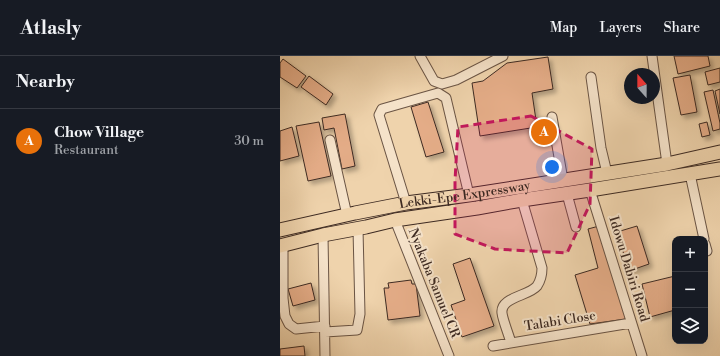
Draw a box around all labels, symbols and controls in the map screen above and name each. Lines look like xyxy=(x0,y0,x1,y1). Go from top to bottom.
text: Atlasly xyxy=(20,16,81,40)
text: Map xyxy=(550,19,577,37)
text: Layers xyxy=(599,19,642,37)
text: Share xyxy=(664,19,700,37)
north arrow xyxy=(624,68,660,104)
text: Nearby xyxy=(16,71,75,93)
pin: A xyxy=(531,117,557,147)
text: Chow Village xyxy=(54,123,144,142)
text: A xyxy=(24,133,34,149)
text: 30 m xyxy=(234,133,264,149)
text: Restaurant xyxy=(54,142,119,158)
your location xyxy=(542,157,562,177)
street label: Lekki-Epe Expressway xyxy=(397,177,532,212)
street label: Idowu Dabiri Road xyxy=(605,214,653,324)
street label: Nyakaba Samuel CR xyxy=(405,226,464,341)
map controls xyxy=(672,236,708,344)
button: + xyxy=(672,236,708,272)
button: − xyxy=(672,272,708,308)
street label: Talabi Close xyxy=(523,307,597,335)
button: layers xyxy=(672,308,708,344)

